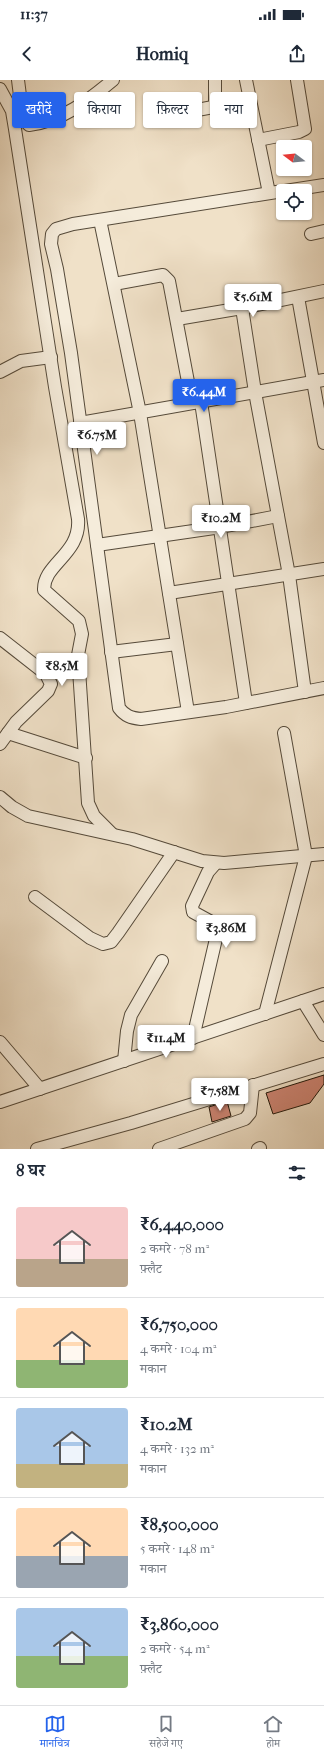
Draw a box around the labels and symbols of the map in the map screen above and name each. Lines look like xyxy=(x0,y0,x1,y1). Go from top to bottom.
north arrow xyxy=(276,140,312,176)
pin: ₹5.61M xyxy=(220,284,286,318)
pin: ₹6.44M xyxy=(171,379,237,413)
pin: ₹6.75M xyxy=(64,422,130,456)
pin: ₹10.2M xyxy=(188,505,254,539)
pin: ₹8.5M xyxy=(34,653,90,687)
pin: ₹3.86M xyxy=(193,915,259,949)
pin: ₹11.4M xyxy=(133,1025,199,1059)
pin: ₹7.58M xyxy=(187,1078,253,1112)

